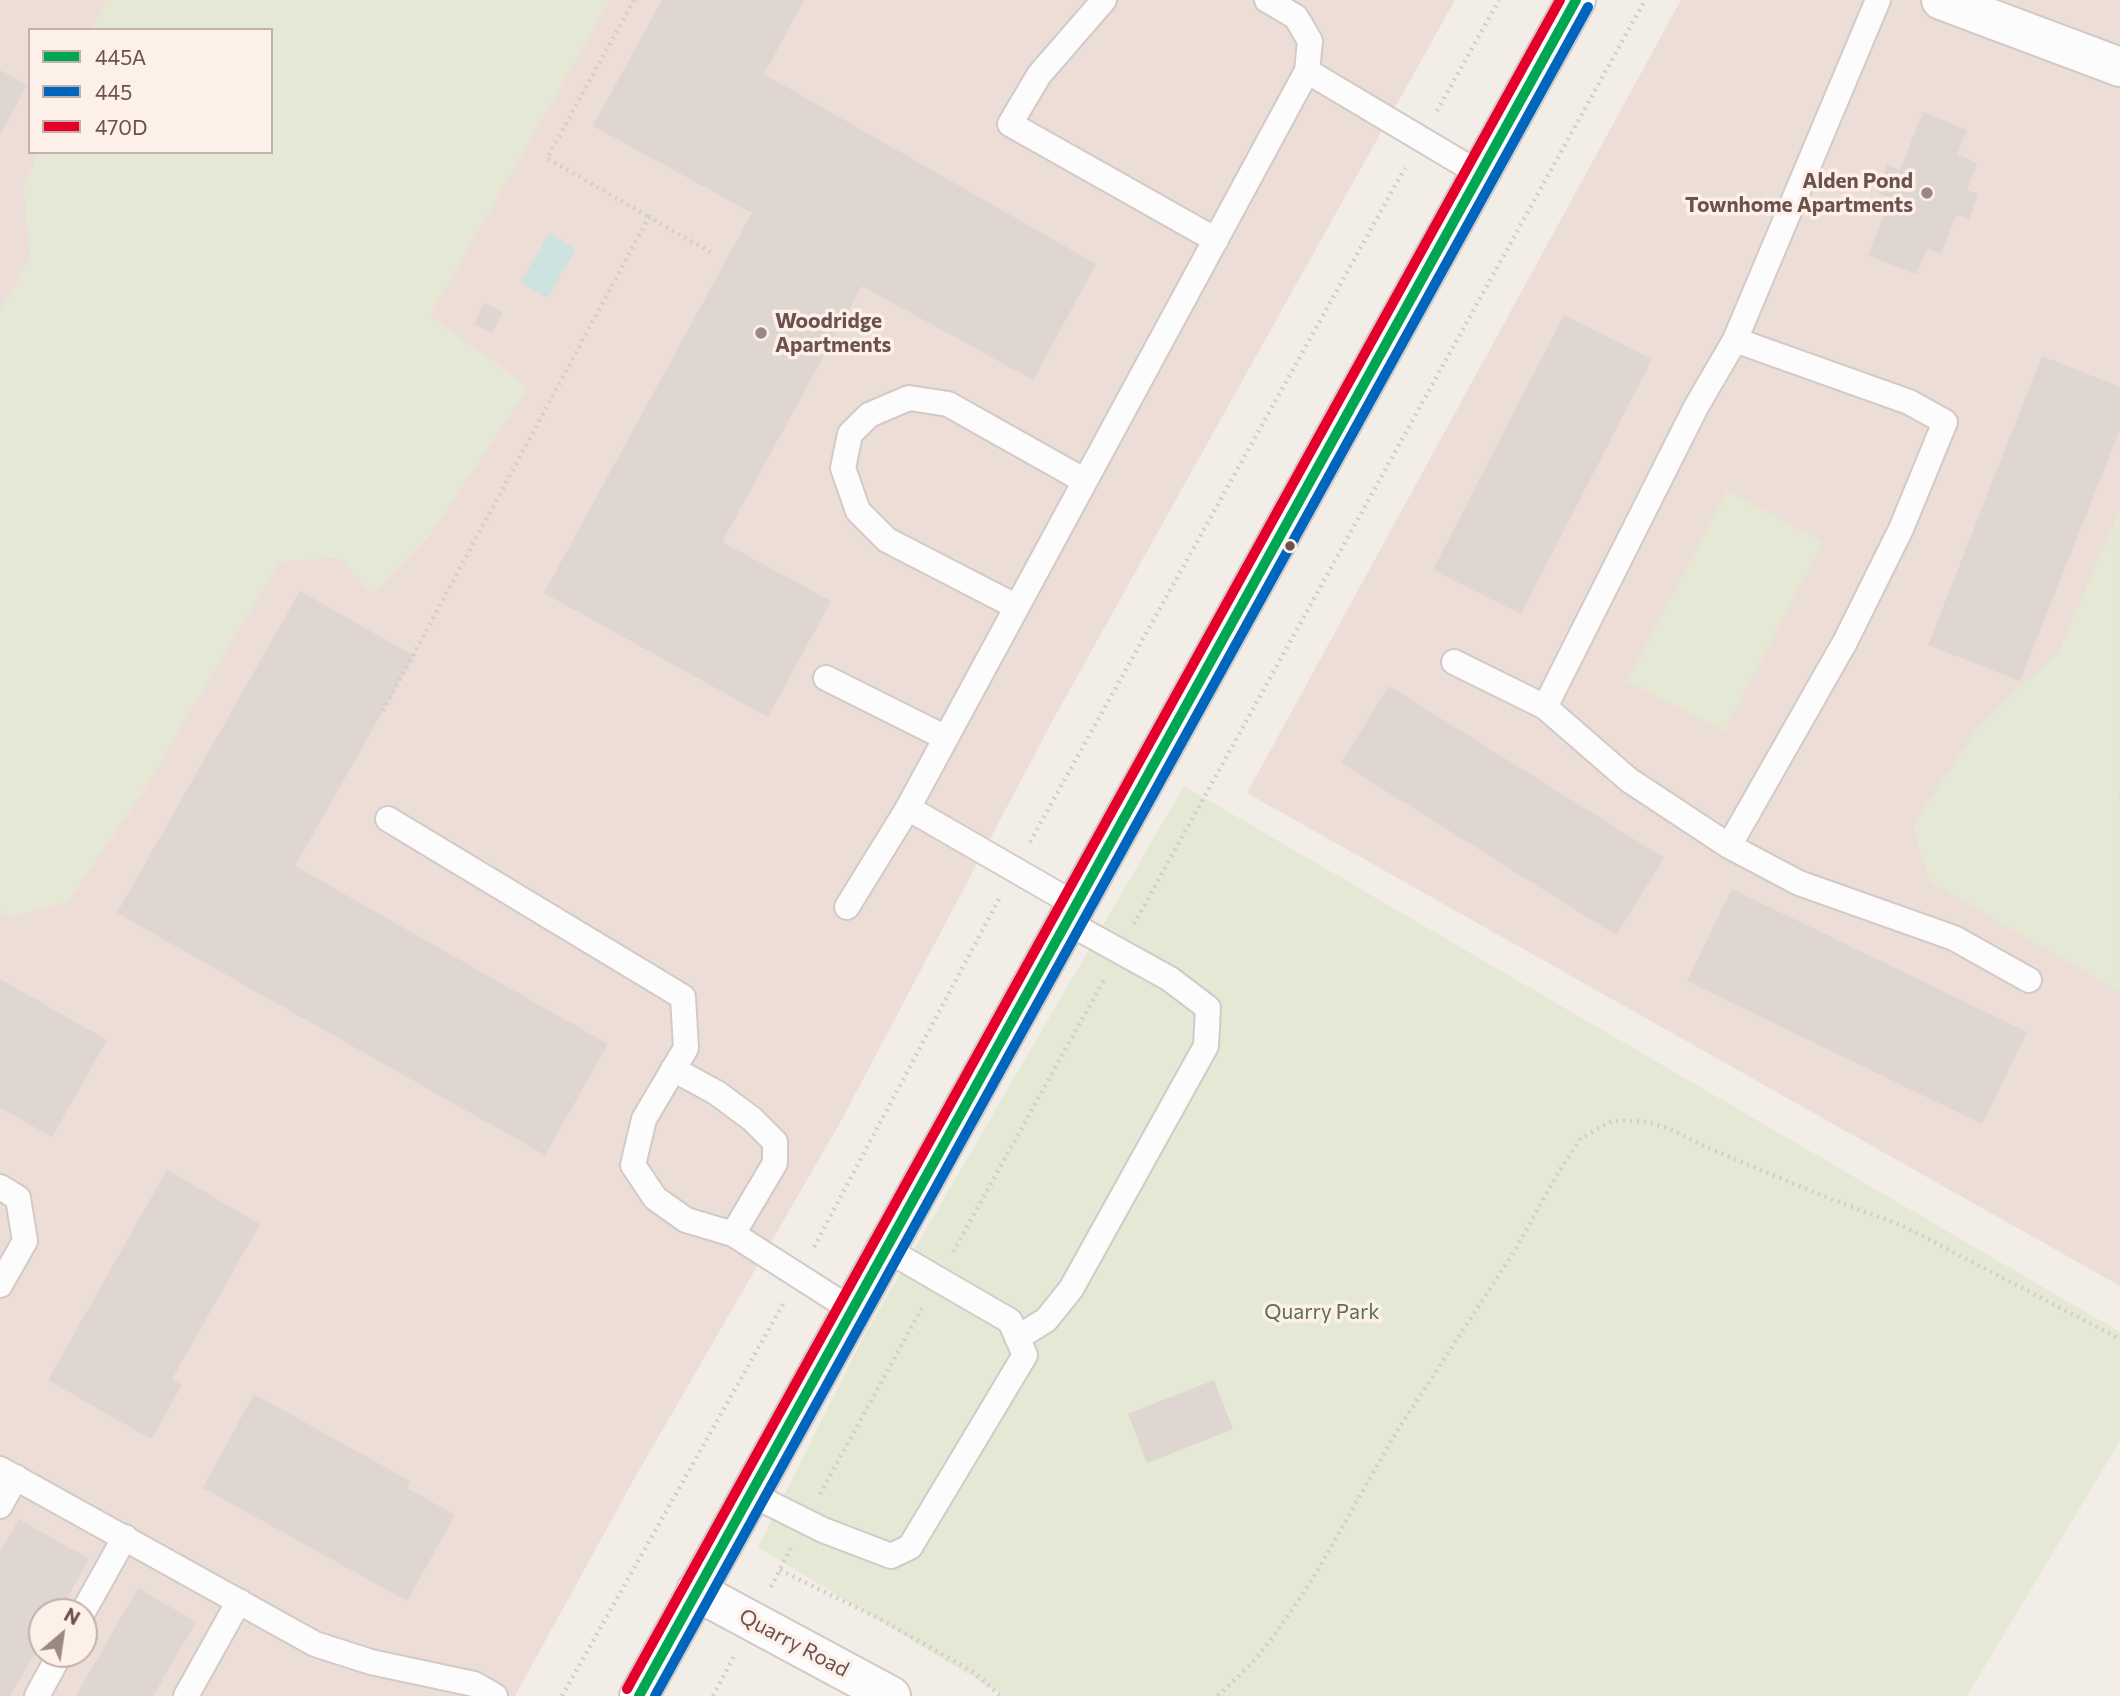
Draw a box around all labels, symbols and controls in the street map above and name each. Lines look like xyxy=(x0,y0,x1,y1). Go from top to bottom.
legend xyxy=(28,28,273,154)
text: 445A xyxy=(95,44,146,69)
text: 445 xyxy=(95,79,132,104)
text: 470D xyxy=(95,114,147,139)
place label: Alden Pond Townhome Apartments xyxy=(1685,168,1913,218)
marker: Alden Pond Townhome Apartments xyxy=(1919,185,1935,201)
place label: Woodridge Apartments xyxy=(775,308,891,358)
marker: Woodridge Apartments xyxy=(753,325,769,341)
unlabelled marker xyxy=(1283,539,1297,553)
park label: Quarry Park xyxy=(1264,1299,1380,1325)
north arrow xyxy=(28,1598,98,1668)
text: N xyxy=(61,1602,84,1629)
street label: Quarry Road xyxy=(735,1604,853,1682)

